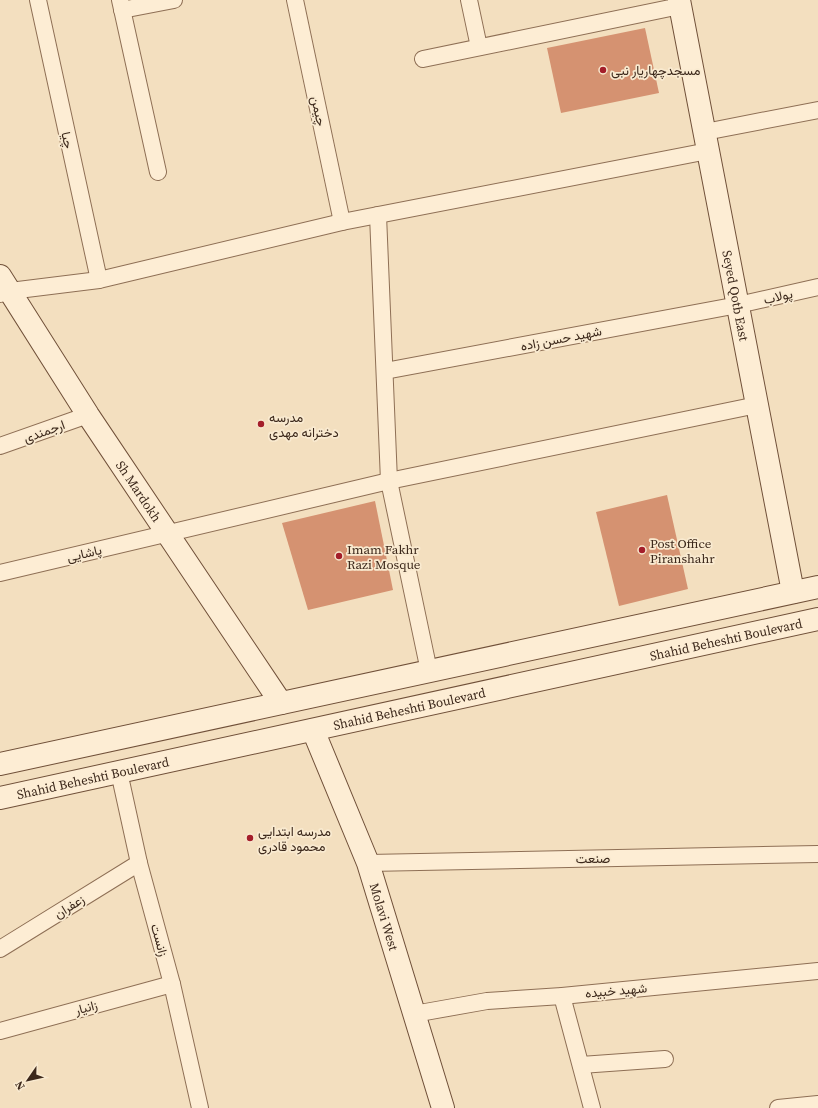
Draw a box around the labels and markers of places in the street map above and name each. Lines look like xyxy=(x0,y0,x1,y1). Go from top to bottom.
place label: مسجدچهاریار نبی xyxy=(611,62,701,80)
marker: مسجدچهاریار نبی xyxy=(598,65,608,75)
place label: مدرسه دخترانه مهدی xyxy=(269,409,339,441)
marker: مدرسه دخترانه مهدی xyxy=(256,419,266,429)
place label: Post Office Piranshahr xyxy=(650,535,715,567)
place label: Imam Fakhr Razi Mosque xyxy=(347,541,421,573)
marker: Post Office Piranshahr xyxy=(637,545,647,555)
marker: Imam Fakhr Razi Mosque xyxy=(334,551,344,561)
place label: مدرسه ابتدایى محمود قادرى xyxy=(258,823,331,855)
marker: مدرسه ابتدایى محمود قادرى xyxy=(245,833,255,843)

